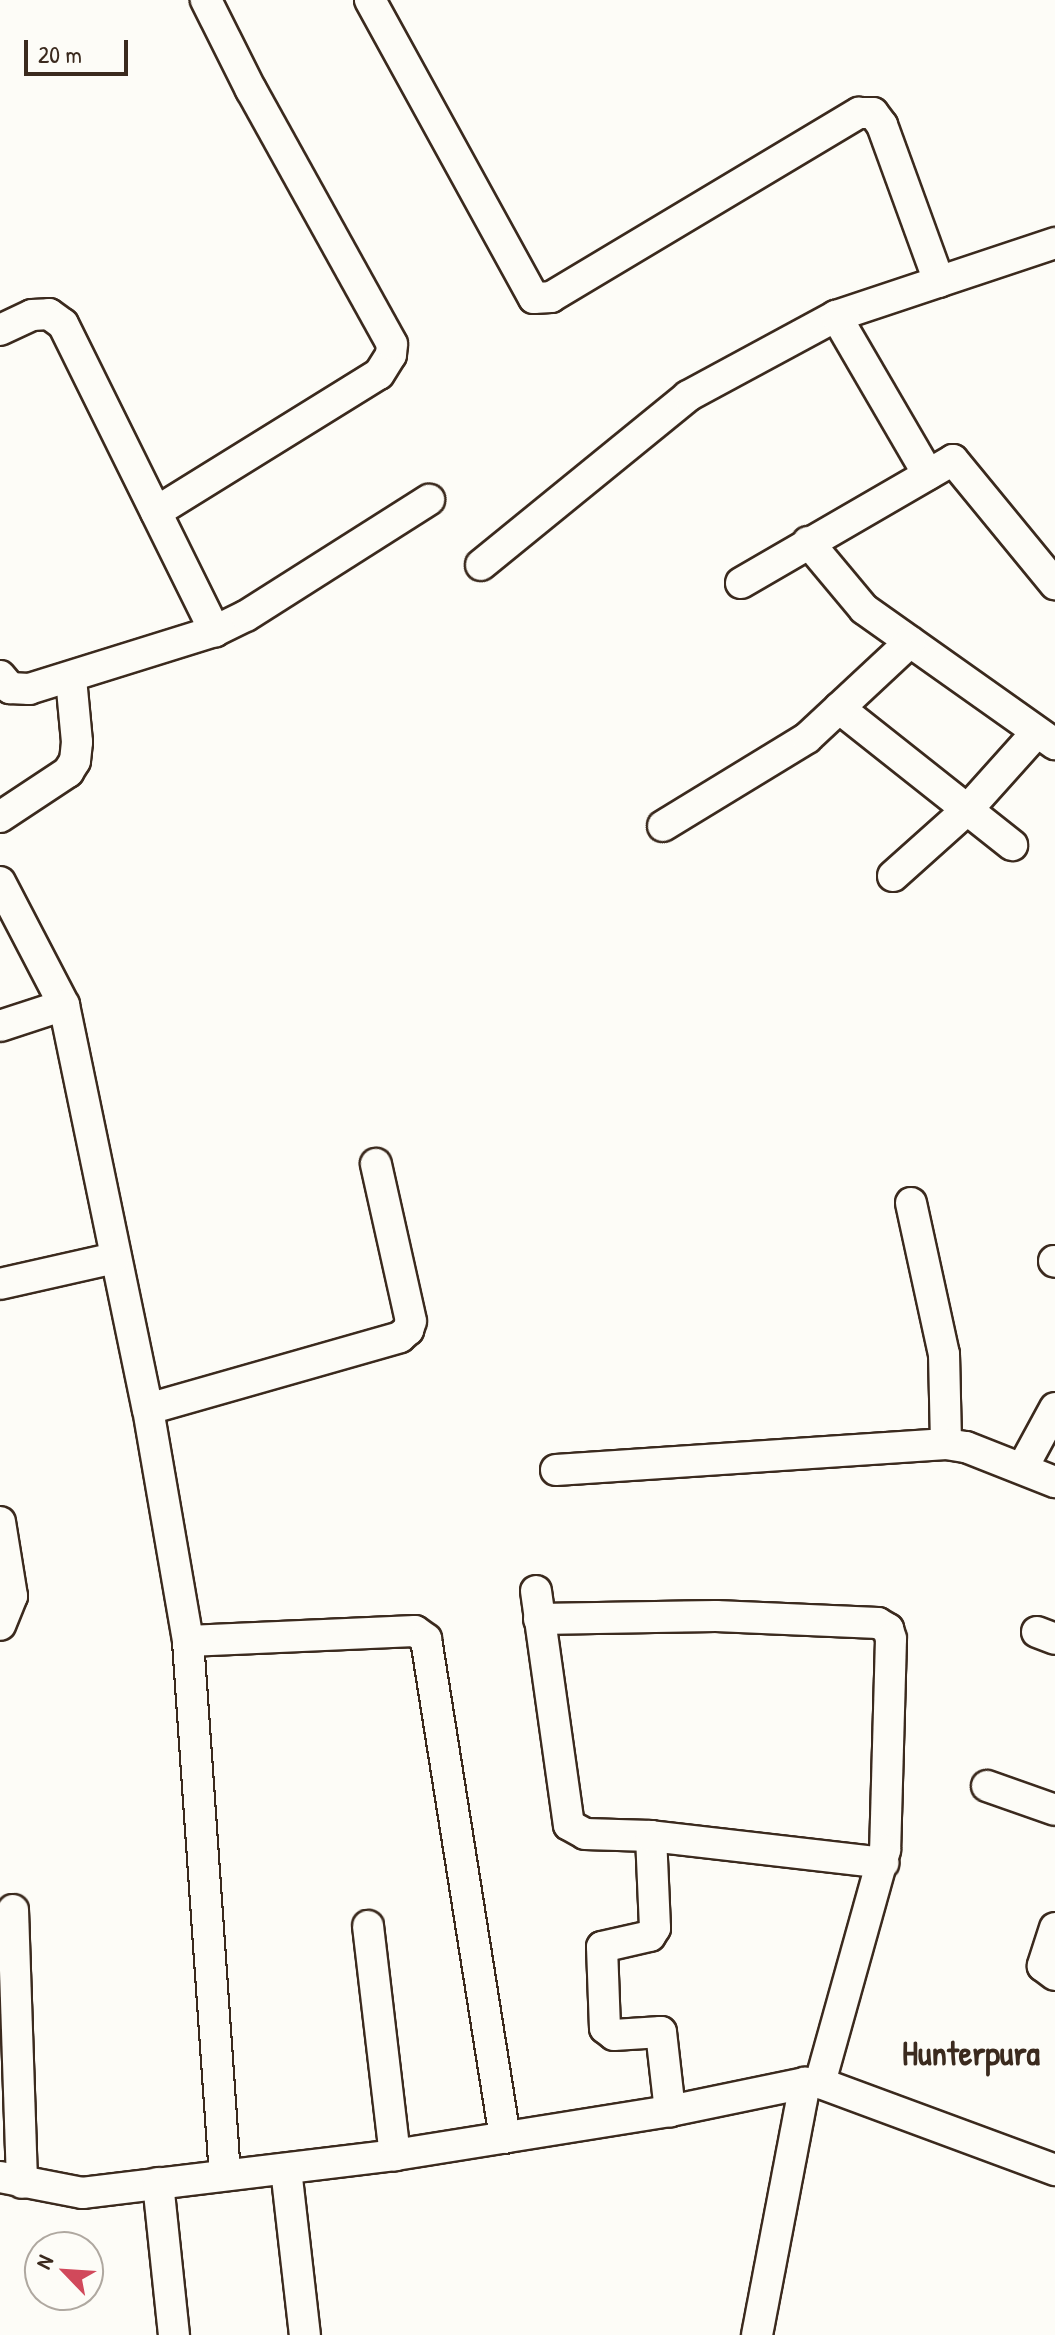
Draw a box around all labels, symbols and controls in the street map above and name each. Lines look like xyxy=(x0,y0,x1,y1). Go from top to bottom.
scale bar xyxy=(28,24,132,74)
text: 20 m xyxy=(38,38,82,70)
district label: Hunterpura xyxy=(902,2034,1040,2074)
north arrow xyxy=(24,2231,104,2311)
text: N xyxy=(28,2250,60,2273)

